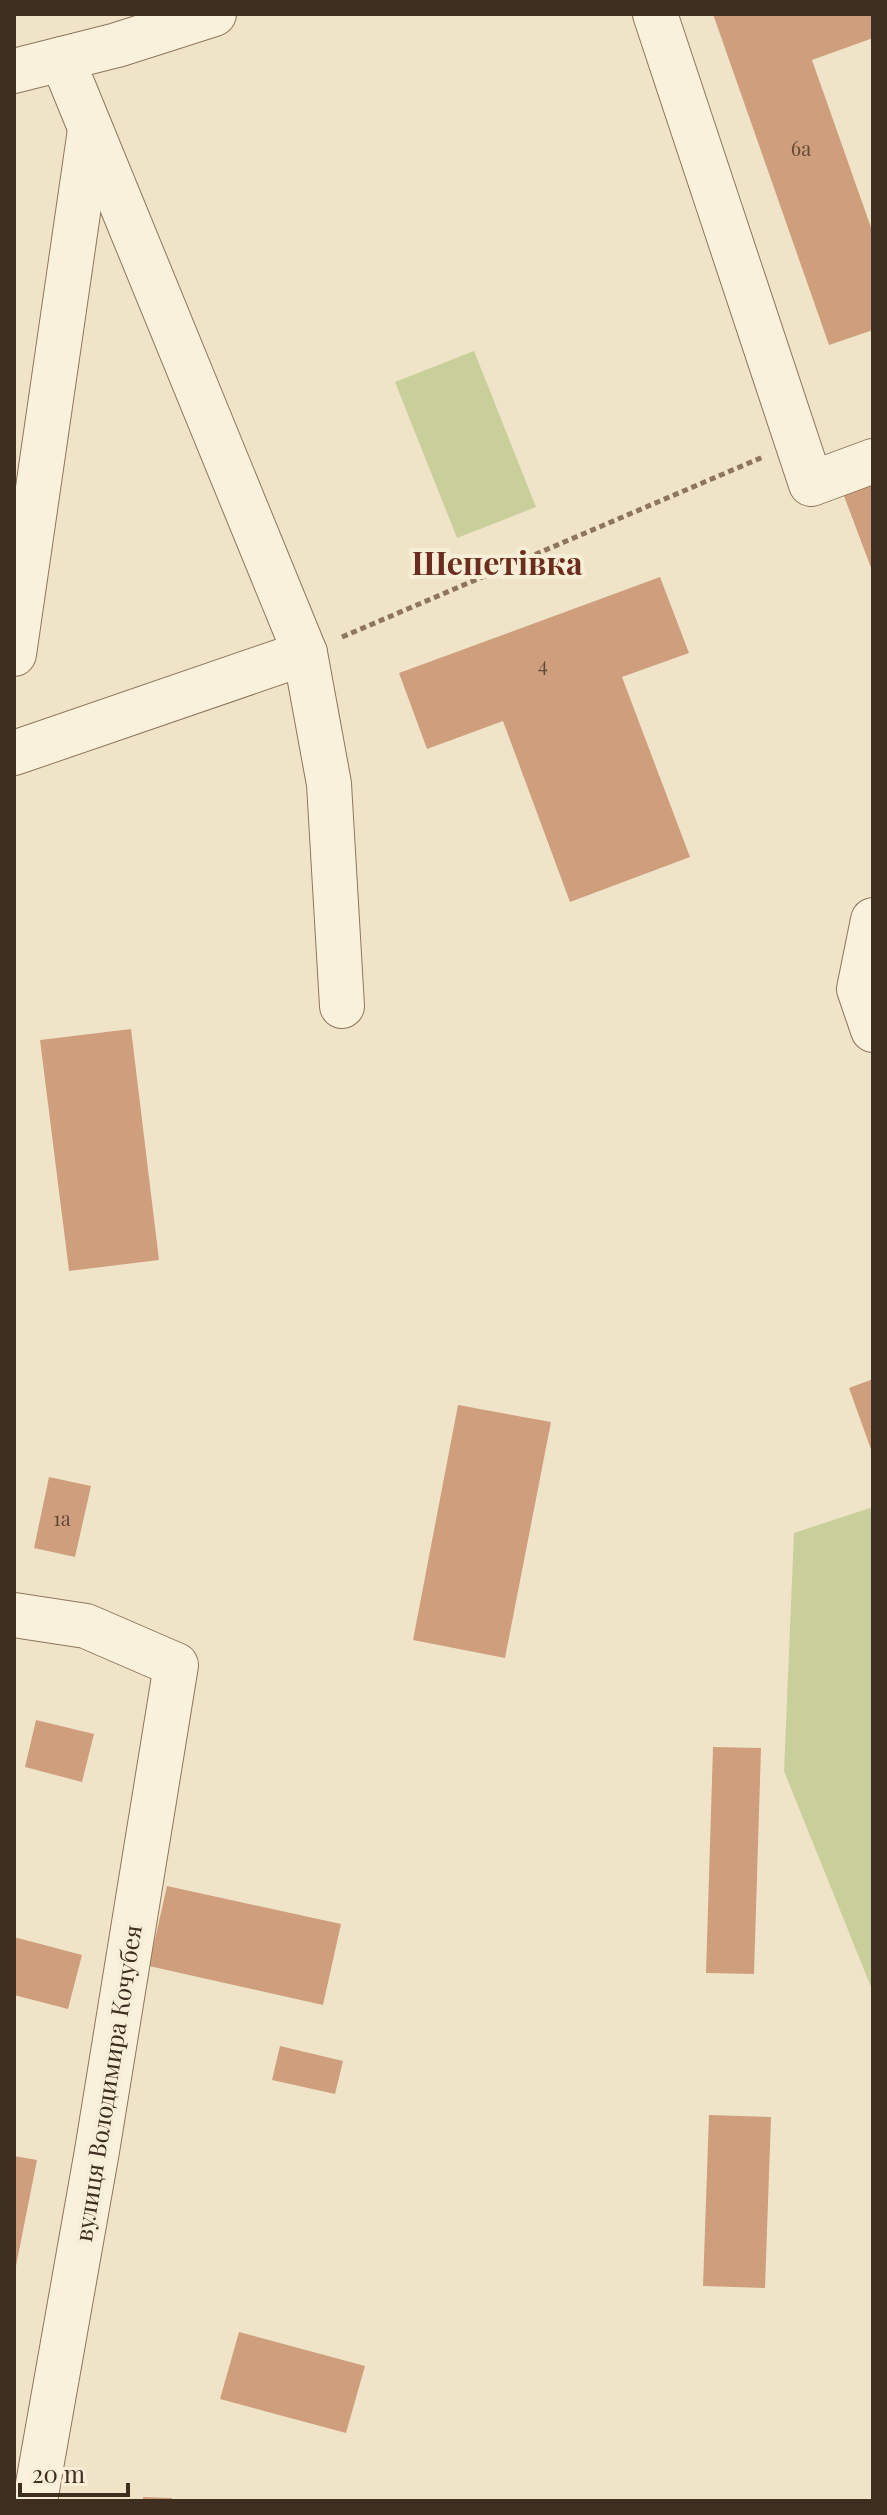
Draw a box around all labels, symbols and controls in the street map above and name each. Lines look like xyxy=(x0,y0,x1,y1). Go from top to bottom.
house number: 6а xyxy=(791,134,811,161)
district label: Шепетівка xyxy=(411,540,583,583)
house number: 4 xyxy=(538,650,548,677)
house number: 1а xyxy=(53,1504,71,1531)
street label: вулиця Володимира Кочубея xyxy=(66,1922,148,2244)
scale bar xyxy=(20,2447,128,2497)
text: 20 m xyxy=(32,2457,85,2489)

